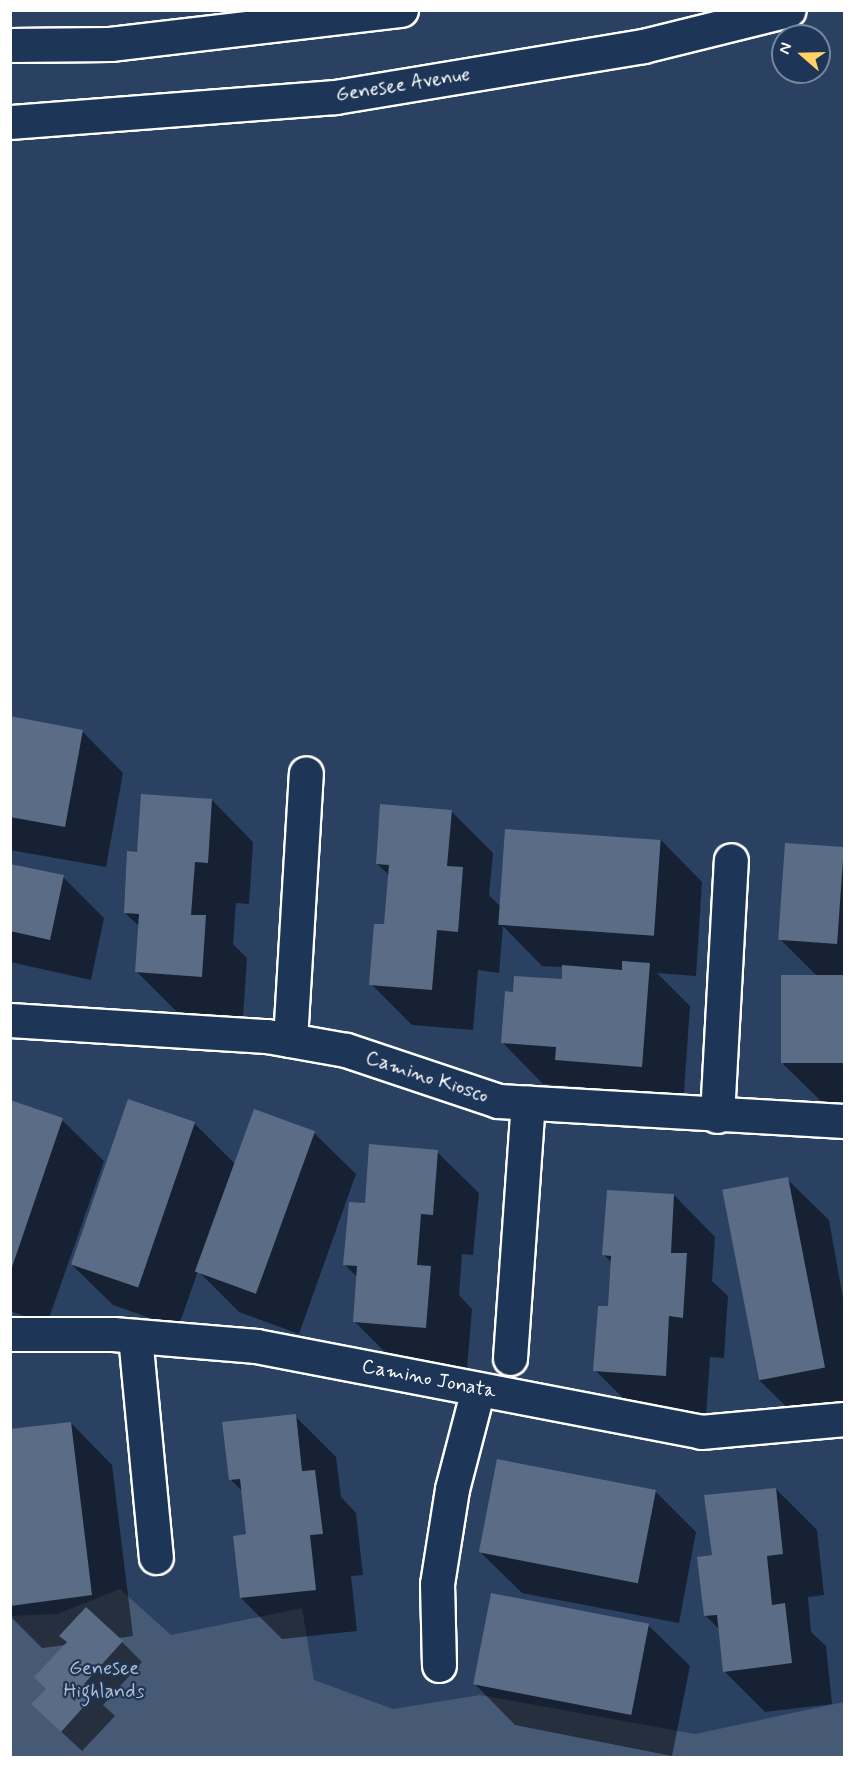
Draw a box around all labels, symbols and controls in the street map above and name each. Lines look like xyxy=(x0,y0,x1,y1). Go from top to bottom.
north arrow xyxy=(771,24,831,84)
text: N xyxy=(774,40,797,57)
street label: Genesee Avenue xyxy=(333,62,473,108)
street label: Camino Kiosco xyxy=(363,1046,491,1108)
street label: Camino Jonata xyxy=(360,1354,498,1404)
park label: Genesee Highlands xyxy=(63,1656,145,1703)

